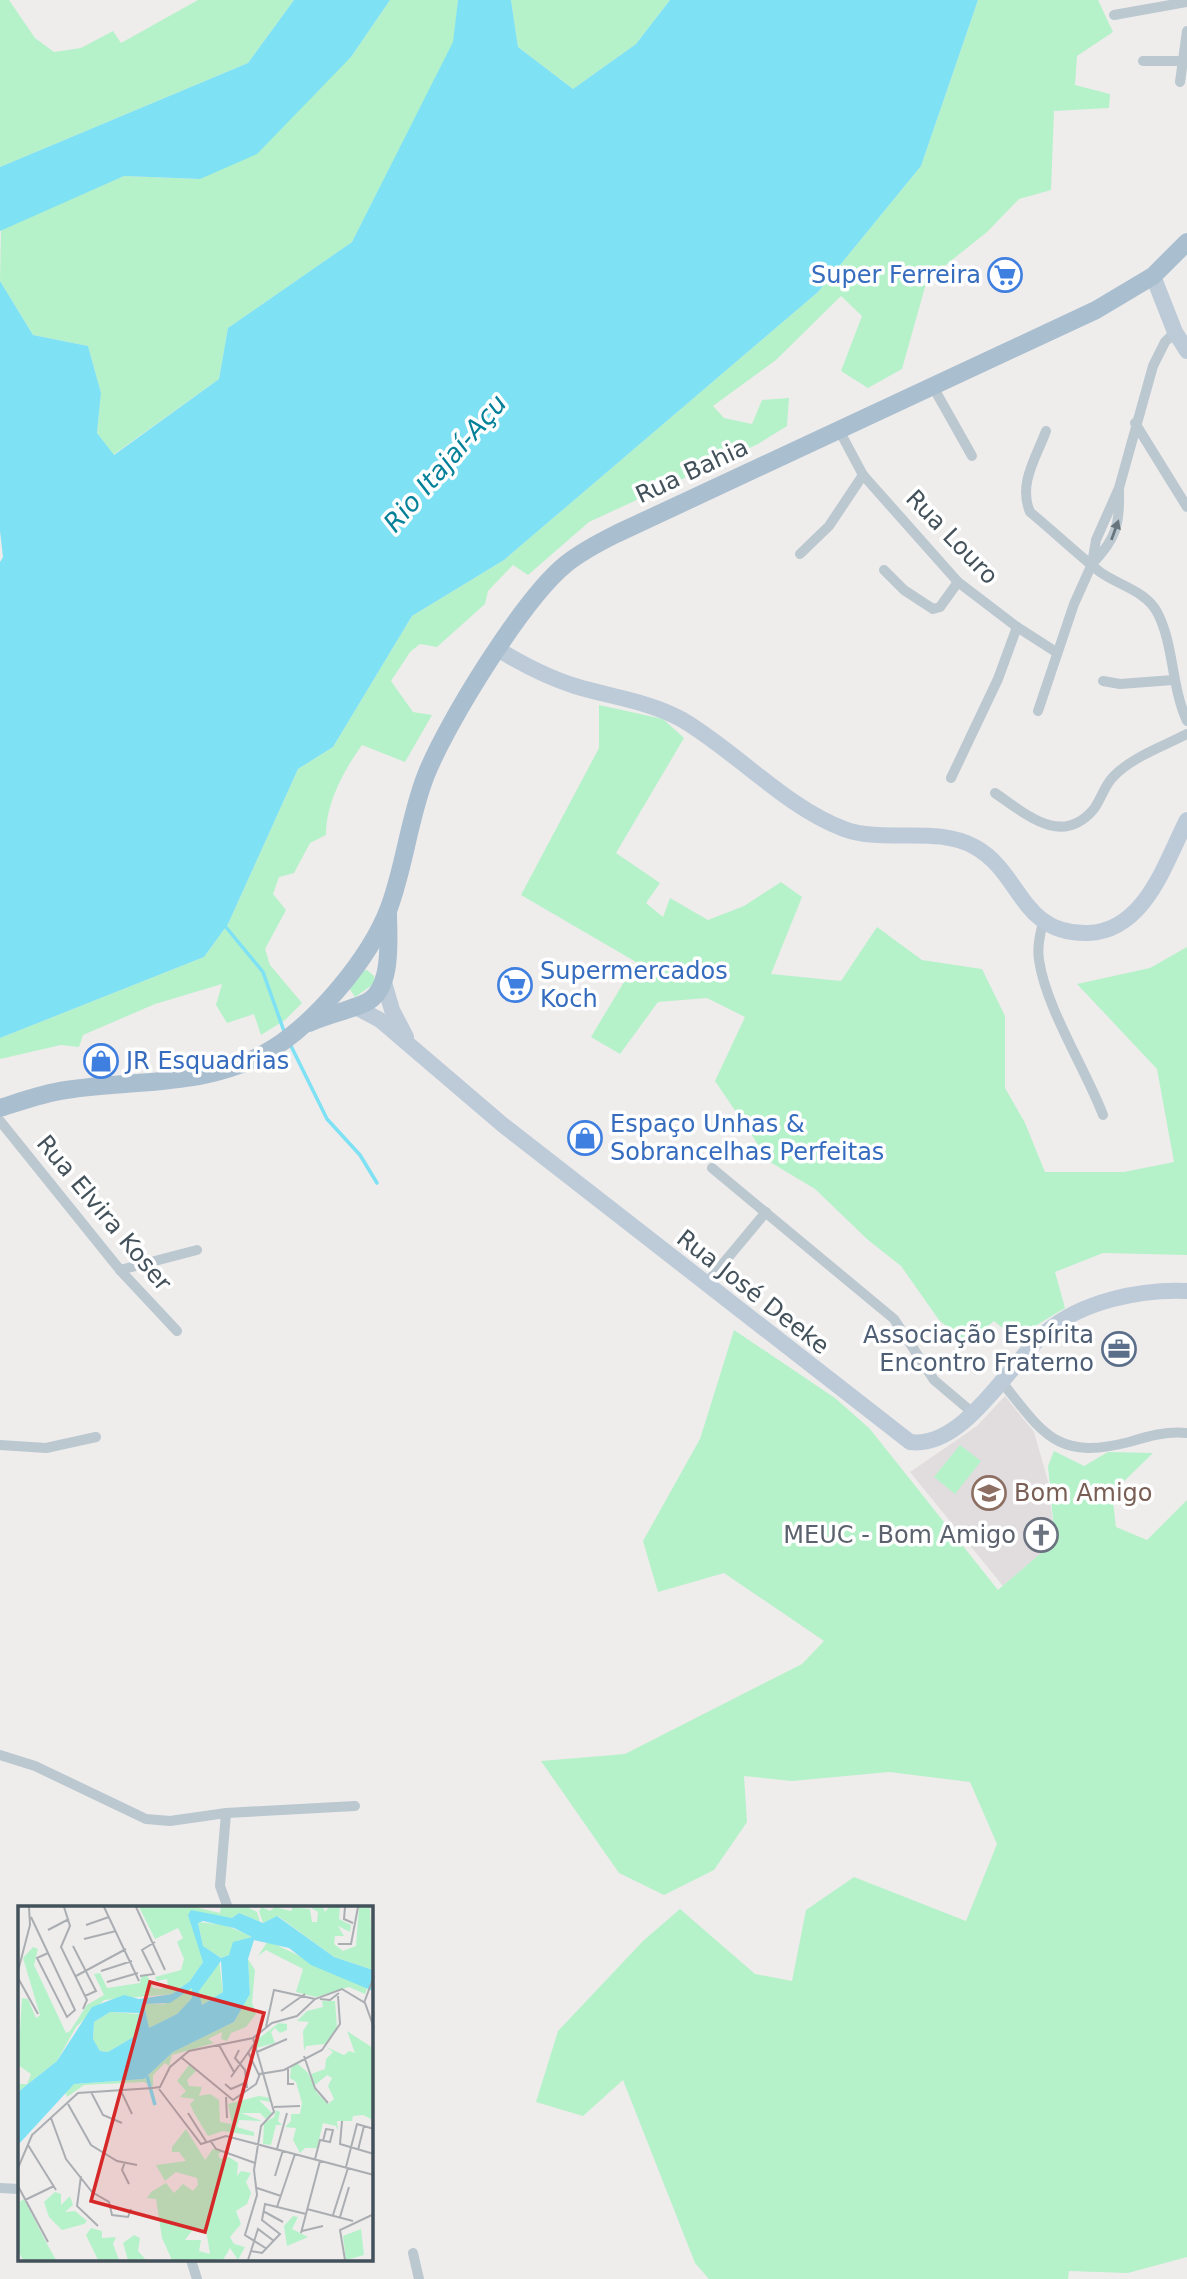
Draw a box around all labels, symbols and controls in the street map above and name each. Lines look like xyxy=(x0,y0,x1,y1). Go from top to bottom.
supermarket icon: Super Ferreira xyxy=(986,256,1024,294)
place label: Super Ferreira xyxy=(811,261,981,289)
water label: Rio Itajaí-Açu xyxy=(377,388,513,538)
street label: Rua Bahia xyxy=(631,433,753,509)
street label: Rua Louro xyxy=(900,484,1004,590)
one-way arrow xyxy=(1110,519,1121,540)
place label: Supermercados Koch xyxy=(540,957,728,1013)
supermarket icon: Supermercados Koch xyxy=(496,966,534,1004)
shop icon: JR Esquadrias xyxy=(82,1042,120,1080)
place label: JR Esquadrias xyxy=(124,1047,289,1075)
place label: Espaço Unhas & Sobrancelhas Perfeitas xyxy=(610,1110,884,1166)
shop icon: Espaço Unhas & Sobrancelhas Perfeitas xyxy=(566,1119,604,1157)
street label: Rua Elvira Koser xyxy=(31,1130,177,1297)
street label: Rua José Deeke xyxy=(671,1224,835,1360)
place label: Associação Espírita Encontro Fraterno xyxy=(863,1321,1094,1377)
office icon: Associação Espírita Encontro Fraterno xyxy=(1100,1330,1138,1368)
school or university icon: Bom Amigo xyxy=(970,1474,1008,1512)
place label: Bom Amigo xyxy=(1014,1479,1153,1507)
church icon: MEUC - Bom Amigo xyxy=(1022,1516,1060,1554)
place label: MEUC - Bom Amigo xyxy=(783,1521,1016,1549)
inset map xyxy=(18,1906,373,2262)

